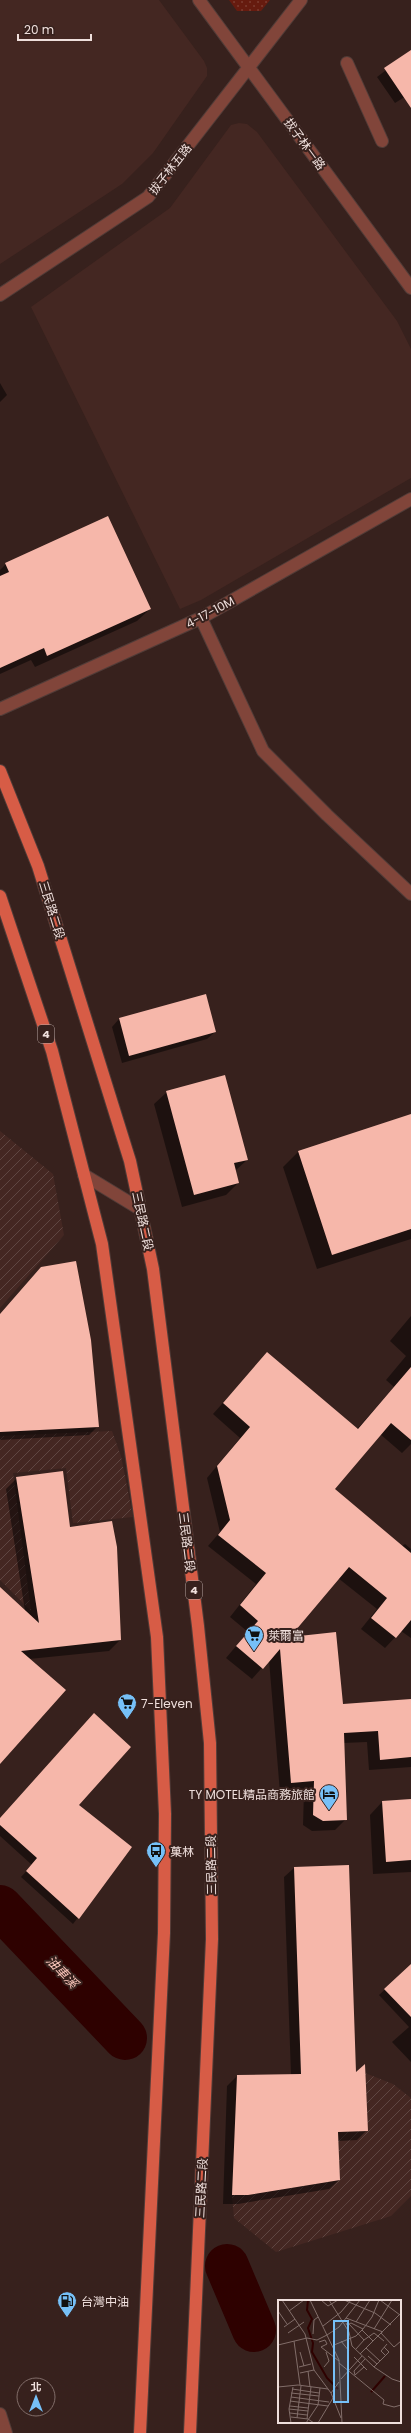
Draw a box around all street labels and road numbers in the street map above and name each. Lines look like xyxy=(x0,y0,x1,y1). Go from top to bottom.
street label: 拔子林一路 xyxy=(280,115,330,173)
street label: 拔子林五路 xyxy=(145,140,195,198)
street label: 4-17-10M xyxy=(183,592,237,632)
street label: 三民路二段 xyxy=(35,879,69,941)
road number: 4 xyxy=(38,1025,54,1043)
street label: 三民路二段 xyxy=(128,1190,158,1252)
street label: 三民路二段 xyxy=(175,1511,199,1573)
road number: 4 xyxy=(186,1581,202,1599)
street label: 三民路二段 xyxy=(202,1835,220,1895)
street label: 三民路二段 xyxy=(191,2158,211,2218)

